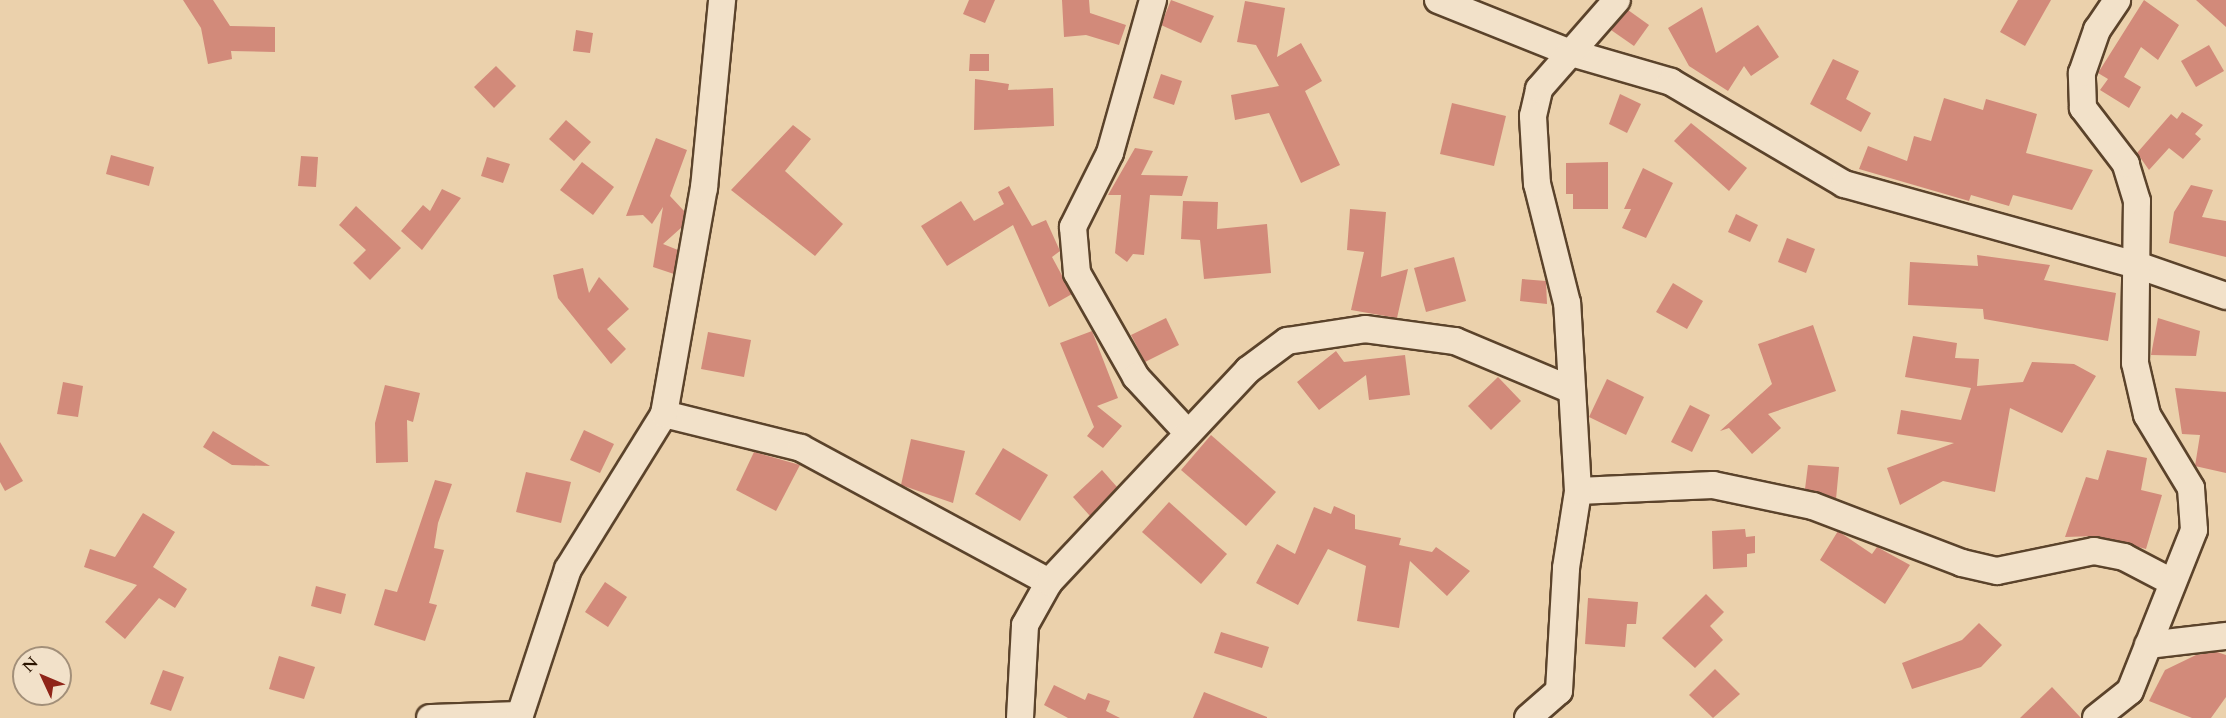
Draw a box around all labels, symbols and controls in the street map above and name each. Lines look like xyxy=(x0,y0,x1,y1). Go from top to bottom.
north arrow xyxy=(12,646,72,706)
text: N xyxy=(18,652,43,678)

